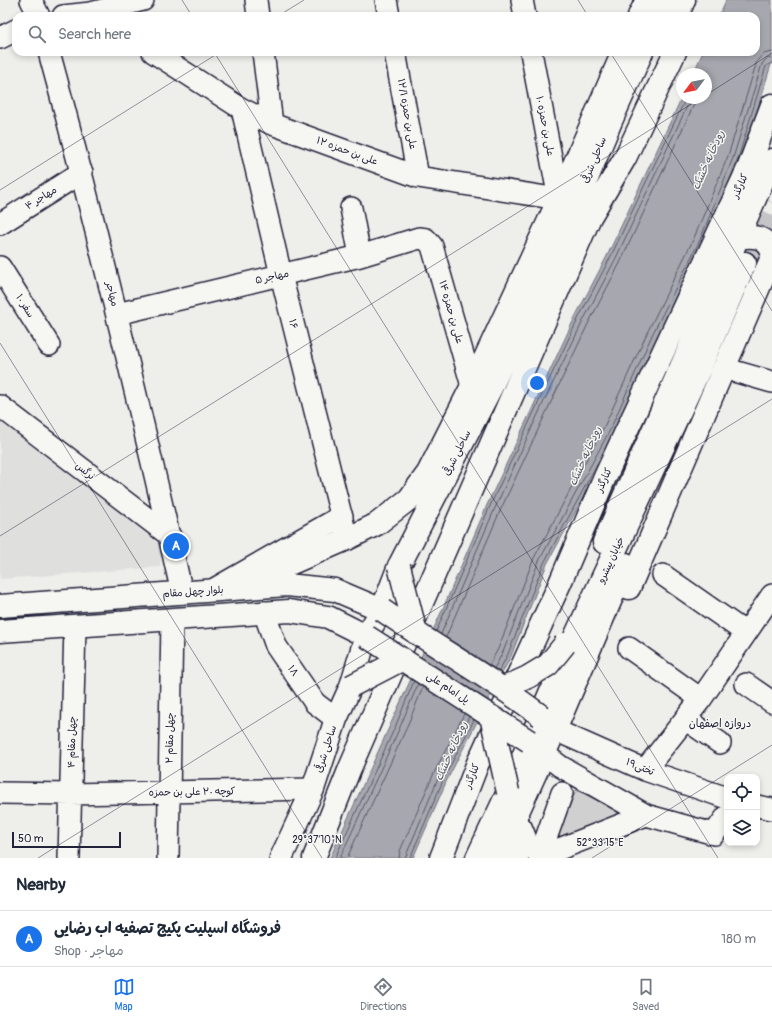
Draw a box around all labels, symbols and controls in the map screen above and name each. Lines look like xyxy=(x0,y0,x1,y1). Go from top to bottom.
search box xyxy=(12,12,760,56)
icon: search xyxy=(26,23,48,45)
text: Search here xyxy=(58,25,131,44)
north arrow xyxy=(676,68,712,104)
street label: ۱۲/۱ علی بن حمزه xyxy=(394,78,419,150)
street label: ۱۰ علی بن حمزه xyxy=(532,95,557,157)
water label: رودخانه خشک xyxy=(689,128,727,192)
street label: ۱۲ علی بن حمزه xyxy=(314,134,379,169)
street label: ساحلی شرقی xyxy=(578,134,610,185)
street label: کنارگذر xyxy=(729,172,751,201)
street label: ۴ مهاجر xyxy=(23,184,59,212)
street label: ۵ مهاجر xyxy=(254,267,290,287)
street label: مهاجر xyxy=(103,279,121,308)
street label: ۱۴ علی بن حمزه xyxy=(435,279,466,345)
street label: ۱۰ سفر xyxy=(13,292,37,320)
street label: ۱۶ xyxy=(286,318,300,330)
your location xyxy=(527,373,547,393)
water label: رودخانه خشک xyxy=(566,424,604,488)
street label: ساحلی شرقی xyxy=(440,428,475,478)
street label: نرگس xyxy=(73,460,97,482)
street label: کنارگذر xyxy=(593,466,615,495)
pin: A xyxy=(163,531,189,561)
street label: خیابان پیشرو xyxy=(595,535,627,586)
street label: بلوار چهل مقام xyxy=(162,584,224,601)
street label: ۱۸ xyxy=(285,663,301,679)
street label: پل امام علی xyxy=(424,670,472,707)
street label: چهل مقام ۲ xyxy=(164,712,177,764)
street label: چهل مقام ۴ xyxy=(66,716,79,768)
district label: دروازه اصفهان xyxy=(689,717,751,730)
water label: رودخانه خشک xyxy=(432,719,470,783)
street label: ساحلی شرقی xyxy=(312,723,340,775)
street label: تختی۱۹ xyxy=(624,756,656,779)
street label: کنارگذر xyxy=(461,762,482,791)
map controls xyxy=(724,774,760,846)
button: locate xyxy=(724,774,760,810)
street label: کوچه ۲۰ علی بن حمزه xyxy=(149,785,235,800)
button: layers xyxy=(724,810,760,846)
scale bar xyxy=(12,830,121,849)
text: 50 m xyxy=(18,832,44,845)
text: 29°37'10"N xyxy=(292,834,342,846)
text: 52°33'15"E xyxy=(576,837,624,849)
text: Nearby xyxy=(16,874,65,895)
text: فروشگاه اسپلیت پکیج تصفیه اب رضایی xyxy=(54,919,281,938)
text: A xyxy=(25,931,33,947)
text: 180 m xyxy=(721,931,756,947)
text: Shop · مهاجر xyxy=(54,943,123,959)
tab: Map xyxy=(113,976,135,1013)
tab: Directions xyxy=(360,976,407,1013)
tab: Saved xyxy=(632,976,659,1013)

